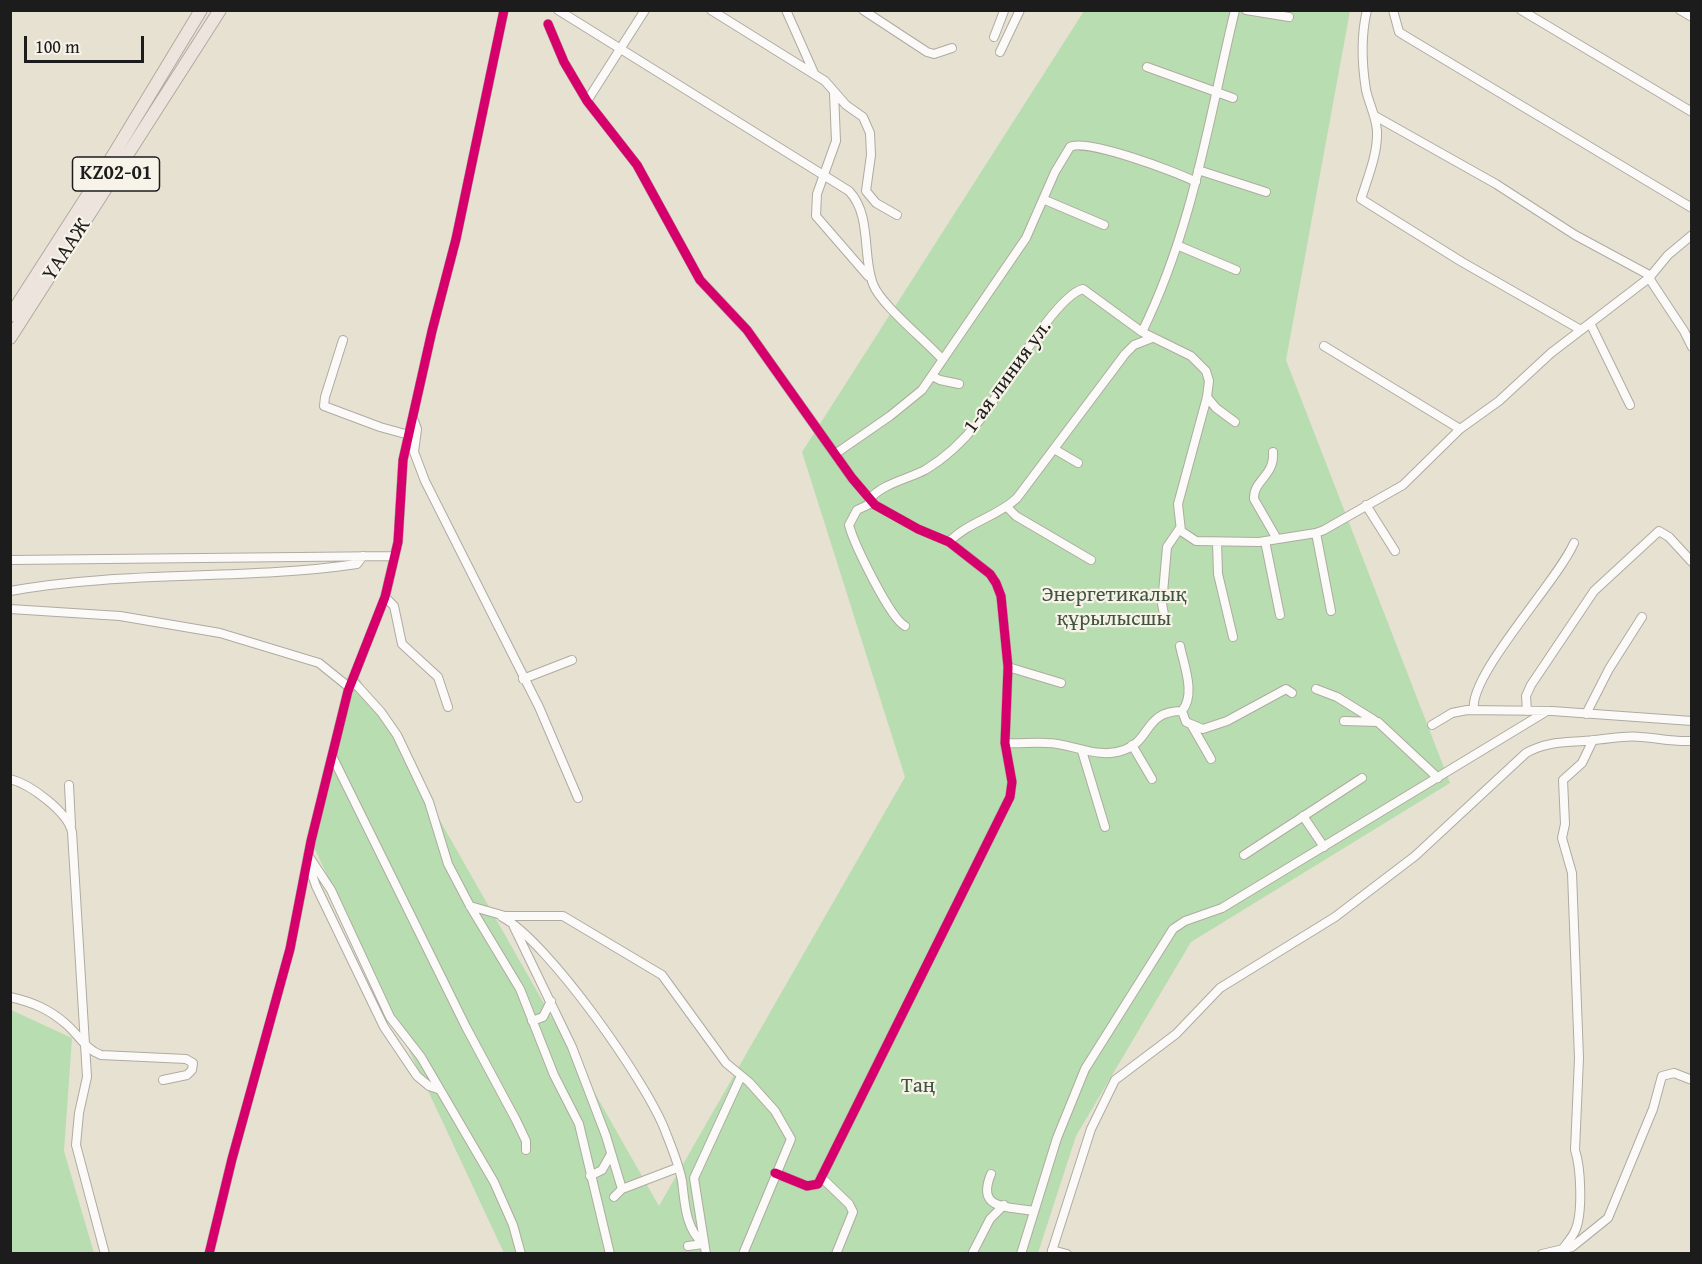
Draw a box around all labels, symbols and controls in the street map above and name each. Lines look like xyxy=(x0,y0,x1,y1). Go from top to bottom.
scale bar xyxy=(27,24,147,62)
text: 100 m xyxy=(35,33,80,60)
road number: KZ02-01 xyxy=(72,157,160,191)
street label: ҮАААЖ xyxy=(38,214,96,286)
street label: 1-ая линия ул. xyxy=(958,315,1058,439)
park label: Энергетикалық құрылысшы xyxy=(1041,583,1187,633)
park label: Таң xyxy=(901,1074,935,1100)

